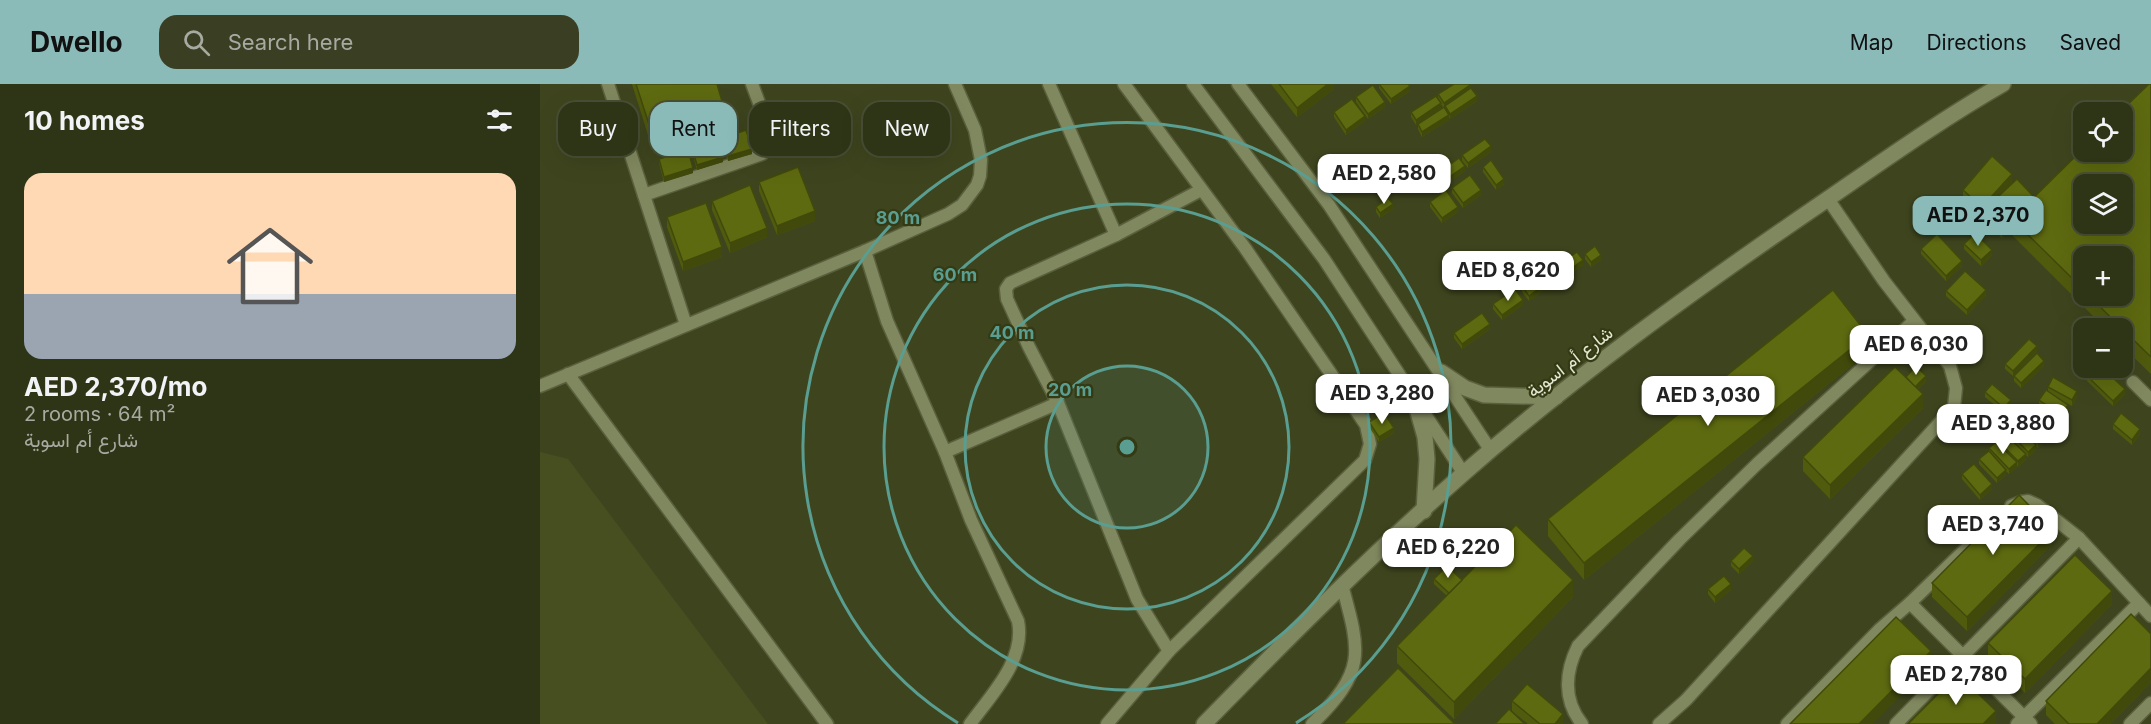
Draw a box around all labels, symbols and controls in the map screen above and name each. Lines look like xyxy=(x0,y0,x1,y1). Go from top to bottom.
search box xyxy=(159,15,579,69)
text: Dwello xyxy=(30,25,123,59)
icon: search xyxy=(180,26,213,59)
text: Search here xyxy=(228,29,353,55)
text: Map xyxy=(1850,30,1893,55)
text: Directions xyxy=(1926,30,2027,55)
text: Saved xyxy=(2060,30,2121,55)
chip: Buy xyxy=(558,102,638,156)
chip: Rent xyxy=(650,102,737,156)
chip: Filters xyxy=(749,102,851,156)
chip: New xyxy=(863,102,950,156)
map controls xyxy=(2073,102,2133,378)
button: locate xyxy=(2073,102,2133,162)
icon: filters xyxy=(483,104,516,137)
text: 10 homes xyxy=(24,105,145,136)
pin: AED 2,580 xyxy=(1315,154,1453,205)
text: AED 2,580 xyxy=(1332,161,1436,185)
button: layers xyxy=(2073,174,2133,234)
pin: AED 2,370 xyxy=(1909,196,2047,247)
text: AED 2,370 xyxy=(1927,203,2029,227)
text: 80 m xyxy=(876,207,920,228)
icon: home xyxy=(216,212,324,320)
button: + xyxy=(2073,246,2133,306)
pin: AED 8,620 xyxy=(1439,251,1577,302)
text: AED 8,620 xyxy=(1456,258,1560,282)
text: 60 m xyxy=(933,264,977,285)
button: − xyxy=(2073,318,2133,378)
text: 40 m xyxy=(990,322,1035,343)
street label: شارع أم اسوية xyxy=(1523,322,1618,403)
pin: AED 6,030 xyxy=(1847,325,1985,376)
text: AED 6,030 xyxy=(1864,332,1968,356)
text: AED 2,370/mo xyxy=(24,371,207,402)
pin: AED 3,280 xyxy=(1313,374,1451,425)
pin: AED 3,030 xyxy=(1639,376,1777,427)
text: 20 m xyxy=(1048,379,1092,400)
text: AED 3,280 xyxy=(1330,381,1434,405)
text: AED 3,030 xyxy=(1656,383,1760,407)
text: 2 rooms · 64 m² xyxy=(24,402,175,426)
pin: AED 3,880 xyxy=(1934,404,2072,455)
text: AED 3,880 xyxy=(1951,411,2055,435)
text: شارع أم اسوية xyxy=(24,428,138,452)
centre of rings xyxy=(1117,437,1137,457)
pin: AED 3,740 xyxy=(1924,505,2062,556)
text: AED 3,740 xyxy=(1942,512,2044,536)
pin: AED 6,220 xyxy=(1379,528,1517,579)
text: AED 6,220 xyxy=(1396,535,1500,559)
pin: AED 2,780 xyxy=(1887,655,2025,706)
text: AED 2,780 xyxy=(1905,662,2007,686)

